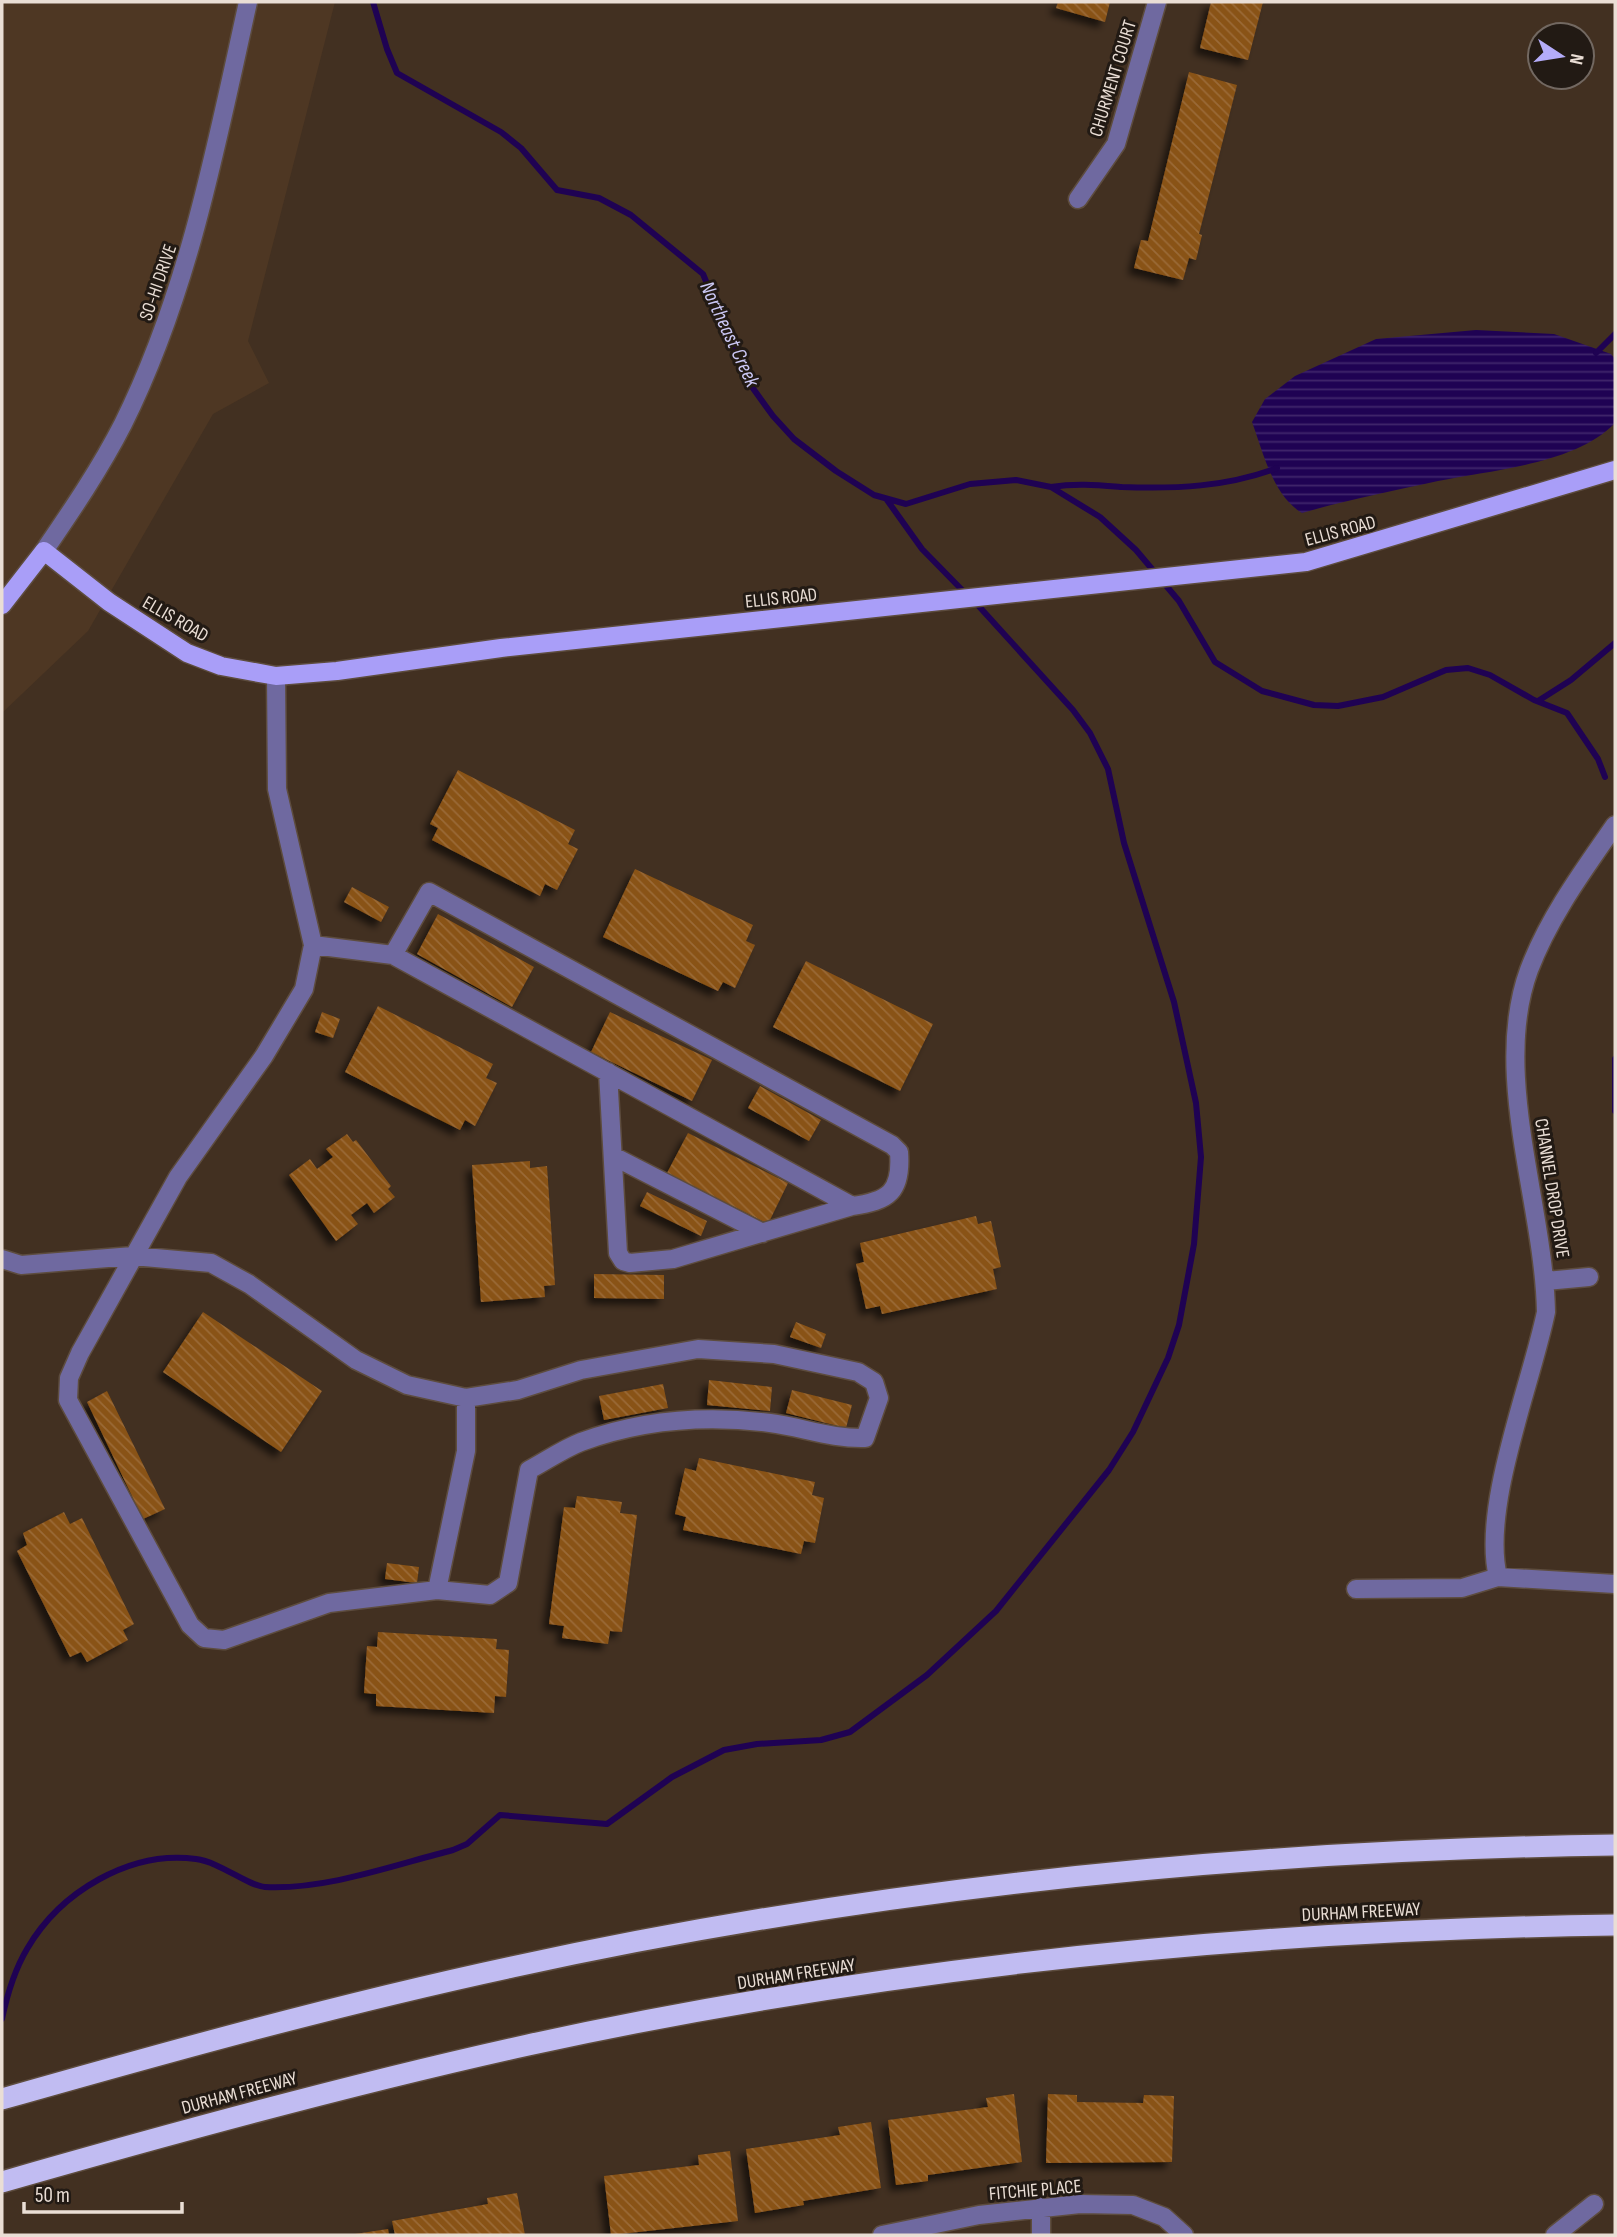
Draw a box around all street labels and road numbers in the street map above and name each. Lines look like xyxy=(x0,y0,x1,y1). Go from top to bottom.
street label: CHURMENT COURT xyxy=(1085,17,1142,140)
street label: SO-HI DRIVE xyxy=(135,241,182,324)
street label: ELLIS ROAD xyxy=(1303,511,1378,552)
street label: ELLIS ROAD xyxy=(744,583,818,614)
street label: ELLIS ROAD xyxy=(138,591,212,647)
street label: CHANNEL DROP DRIVE xyxy=(1529,1117,1574,1260)
street label: DURHAM FREEWAY xyxy=(1301,1898,1421,1927)
street label: DURHAM FREEWAY xyxy=(736,1954,857,1995)
street label: DURHAM FREEWAY xyxy=(179,2067,300,2120)
street label: FITCHIE PLACE xyxy=(988,2175,1082,2206)

